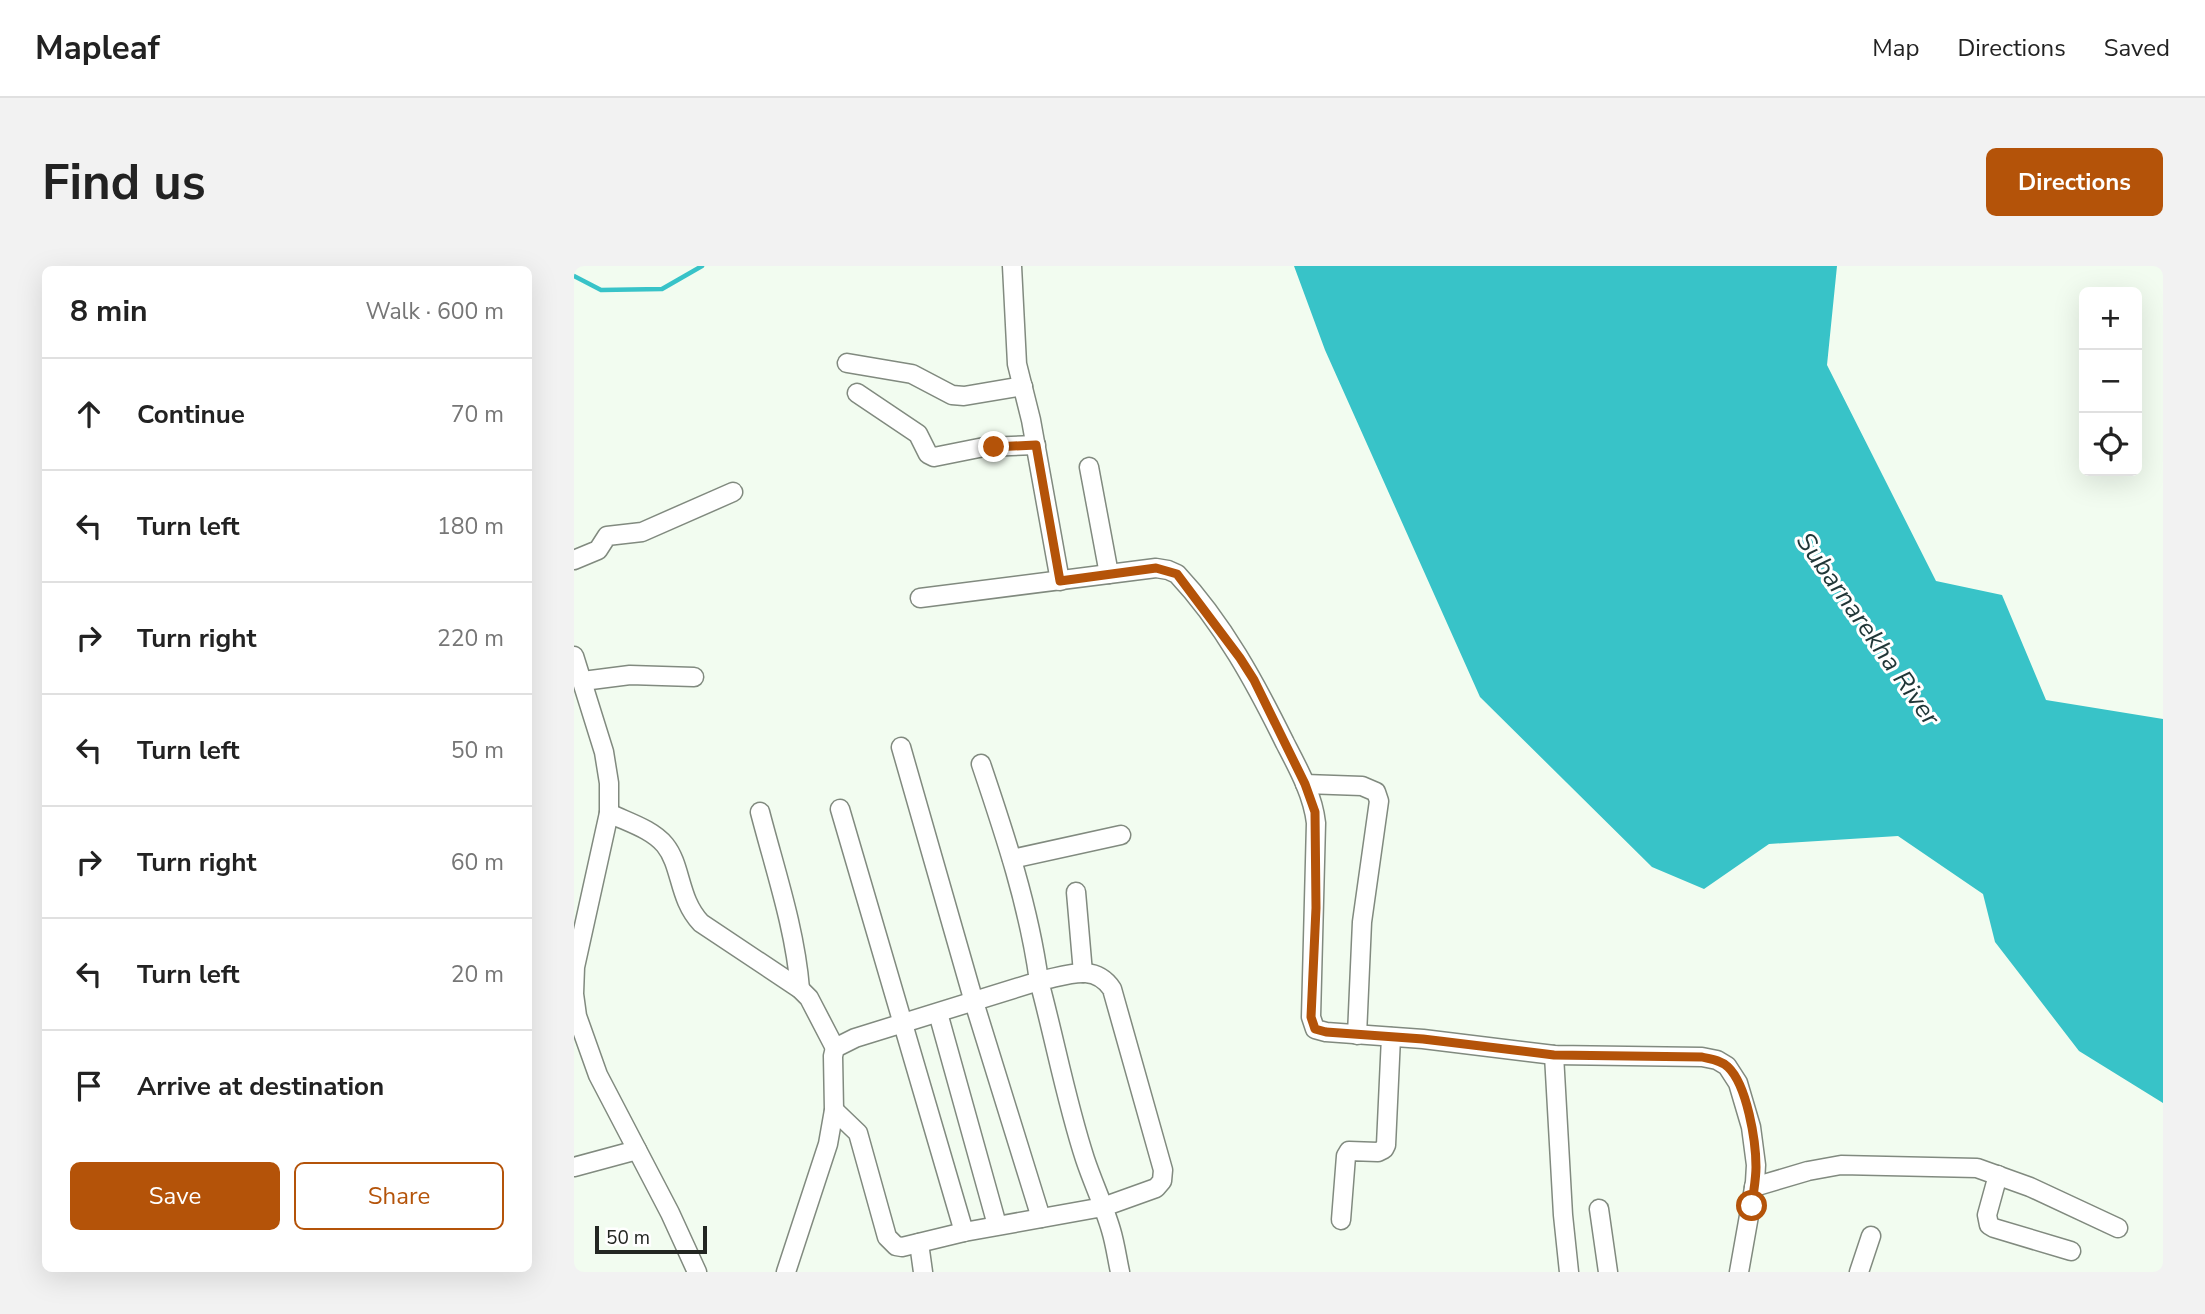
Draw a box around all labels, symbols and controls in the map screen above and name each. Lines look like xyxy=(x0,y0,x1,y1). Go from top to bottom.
text: Mapleaf xyxy=(35,26,160,71)
text: Map xyxy=(1872,32,1919,64)
text: Directions xyxy=(1957,32,2066,64)
text: Saved xyxy=(2104,32,2170,64)
button: Directions xyxy=(1986,148,2163,216)
text: Find us xyxy=(42,149,206,216)
map controls xyxy=(2079,287,2142,476)
button: + xyxy=(2079,287,2142,350)
text: 8 min xyxy=(70,291,148,332)
text: Walk · 600 m xyxy=(365,296,504,327)
button: − xyxy=(2079,350,2142,413)
icon: ahead xyxy=(70,395,108,433)
text: Continue xyxy=(137,397,245,432)
text: 70 m xyxy=(451,399,504,430)
button: locate xyxy=(2079,413,2142,476)
route end xyxy=(978,431,1009,462)
icon: left xyxy=(70,507,108,545)
text: Turn left xyxy=(137,509,240,544)
text: 180 m xyxy=(437,511,504,542)
water label: Subarnarekha River xyxy=(1788,525,1948,733)
icon: right xyxy=(70,619,108,657)
text: Turn right xyxy=(137,621,256,656)
text: 220 m xyxy=(437,623,504,654)
icon: left xyxy=(70,731,108,769)
text: Turn left xyxy=(137,733,240,768)
text: 50 m xyxy=(451,735,504,766)
icon: right xyxy=(70,843,108,881)
text: Turn right xyxy=(137,845,256,880)
text: 60 m xyxy=(451,847,504,878)
icon: left xyxy=(70,955,108,993)
text: Turn left xyxy=(137,957,240,992)
text: 20 m xyxy=(451,959,504,990)
icon: arrive xyxy=(70,1067,108,1105)
text: Arrive at destination xyxy=(137,1069,384,1104)
button: Save xyxy=(70,1162,280,1230)
button: Share xyxy=(294,1162,504,1230)
route start xyxy=(1736,1190,1767,1221)
scale bar xyxy=(595,1223,707,1255)
text: 50 m xyxy=(606,1225,650,1251)

